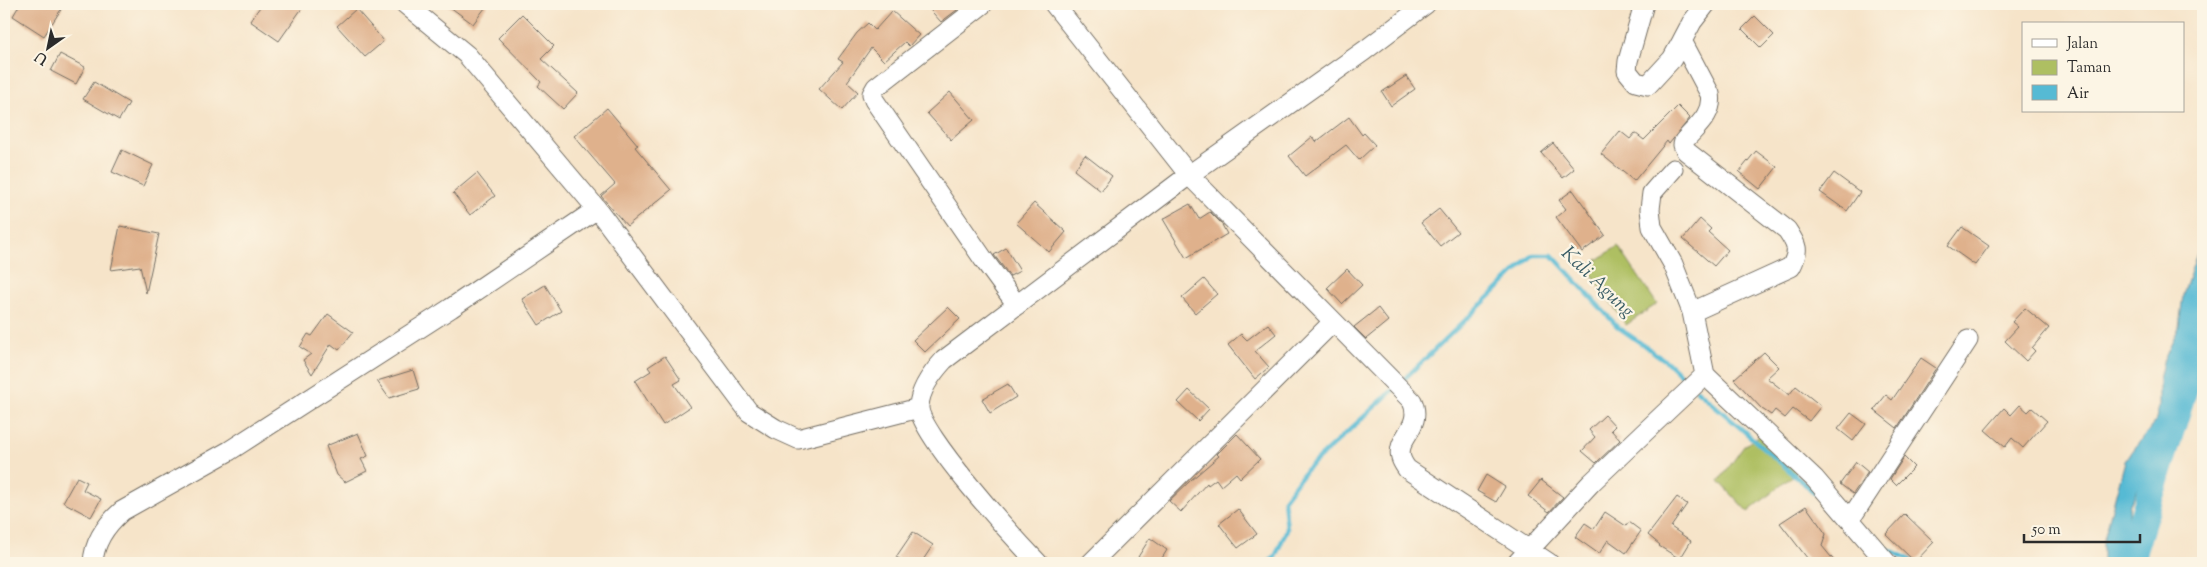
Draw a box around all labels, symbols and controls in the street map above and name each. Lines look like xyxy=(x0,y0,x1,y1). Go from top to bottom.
north arrow xyxy=(22,22,72,72)
legend xyxy=(2022,22,2184,112)
text: Jalan xyxy=(2066,34,2098,55)
text: U xyxy=(31,45,52,69)
text: Taman xyxy=(2067,58,2111,79)
text: Air xyxy=(2067,84,2089,105)
water label: Kali Agung xyxy=(1554,240,1641,326)
scale bar xyxy=(2024,512,2141,544)
text: 50 m xyxy=(2031,520,2061,541)

